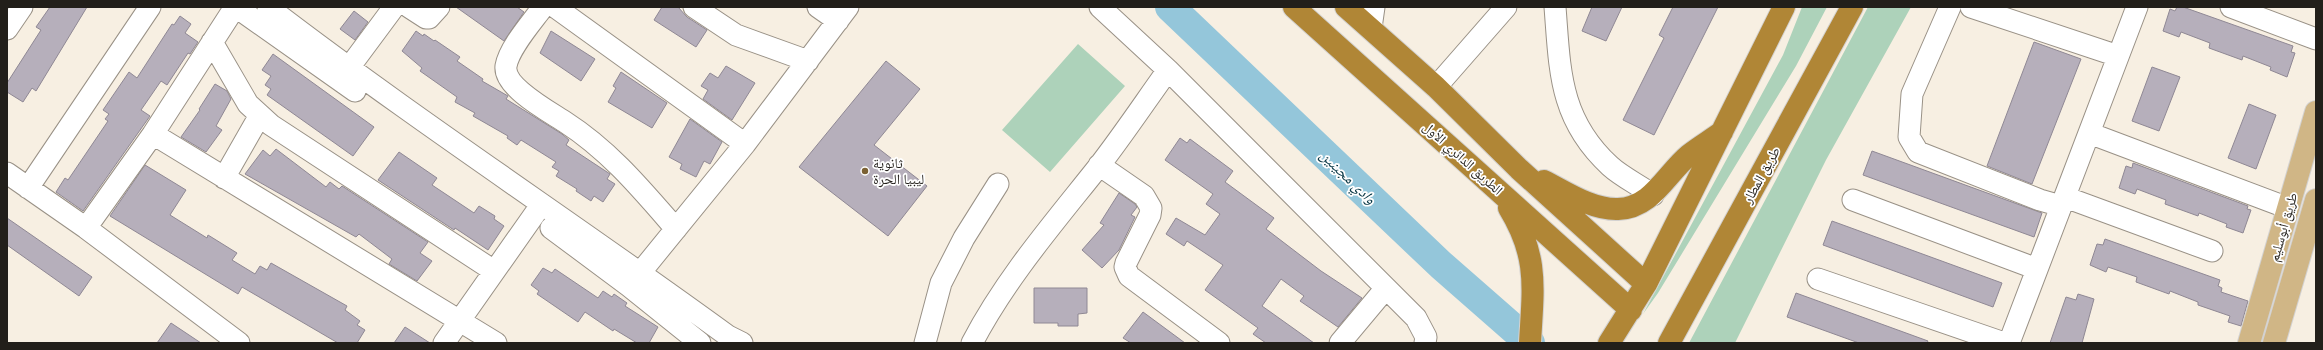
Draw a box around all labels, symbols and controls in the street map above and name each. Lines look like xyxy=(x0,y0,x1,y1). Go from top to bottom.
street label: الطريق الدائري الأول xyxy=(1418,118,1506,201)
street label: طريق المطار xyxy=(1738,144,1785,208)
water label: وادي مجينين xyxy=(1314,146,1380,210)
place label: ثانوية ليبيا الحرة xyxy=(873,155,924,188)
marker: ثانوية ليبيا الحرة xyxy=(860,166,870,176)
street label: طريق أبوسليم xyxy=(2266,191,2302,264)

